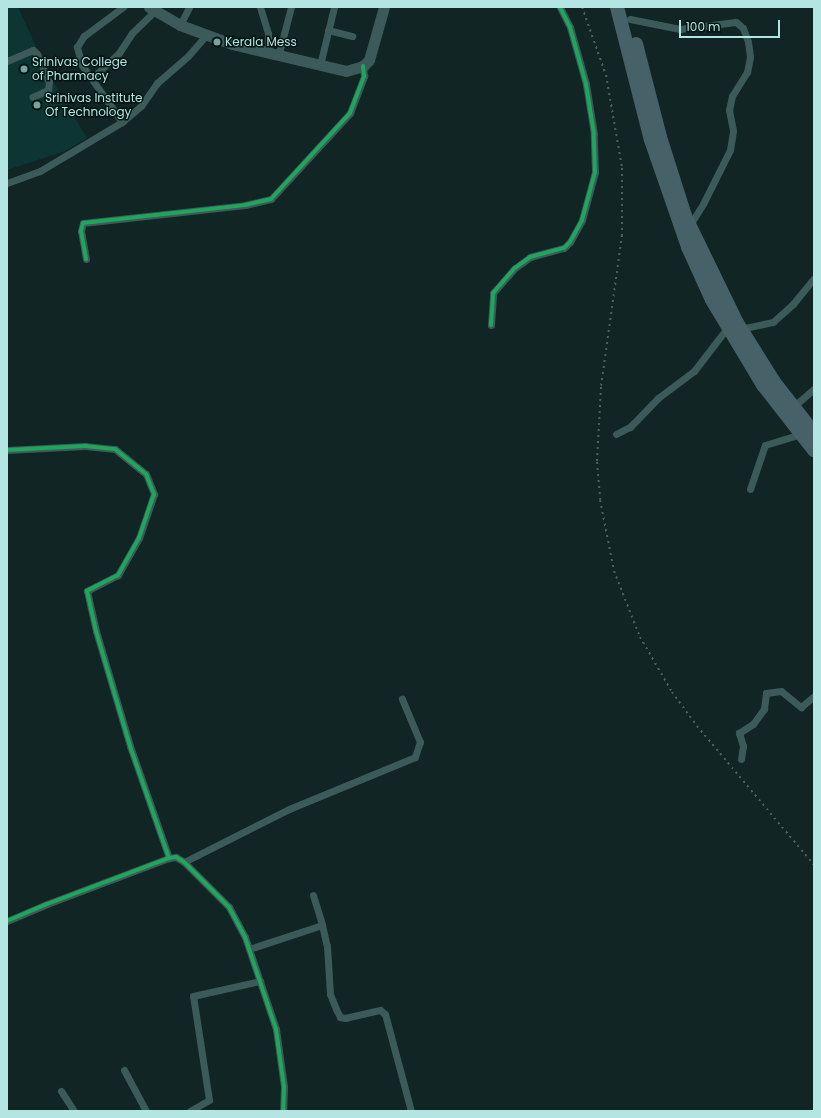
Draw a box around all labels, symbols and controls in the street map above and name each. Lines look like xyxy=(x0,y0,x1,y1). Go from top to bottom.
scale bar xyxy=(681,12,782,38)
text: 100 m xyxy=(686,18,720,35)
place label: Kerala Mess xyxy=(225,35,297,49)
marker: Kerala Mess xyxy=(212,37,222,47)
place label: Srinivas College of Pharmacy xyxy=(32,55,127,83)
marker: Srinivas College of Pharmacy xyxy=(19,64,29,74)
place label: Srinivas Institute Of Technology xyxy=(45,91,142,119)
marker: Srinivas Institute Of Technology xyxy=(32,100,42,110)

